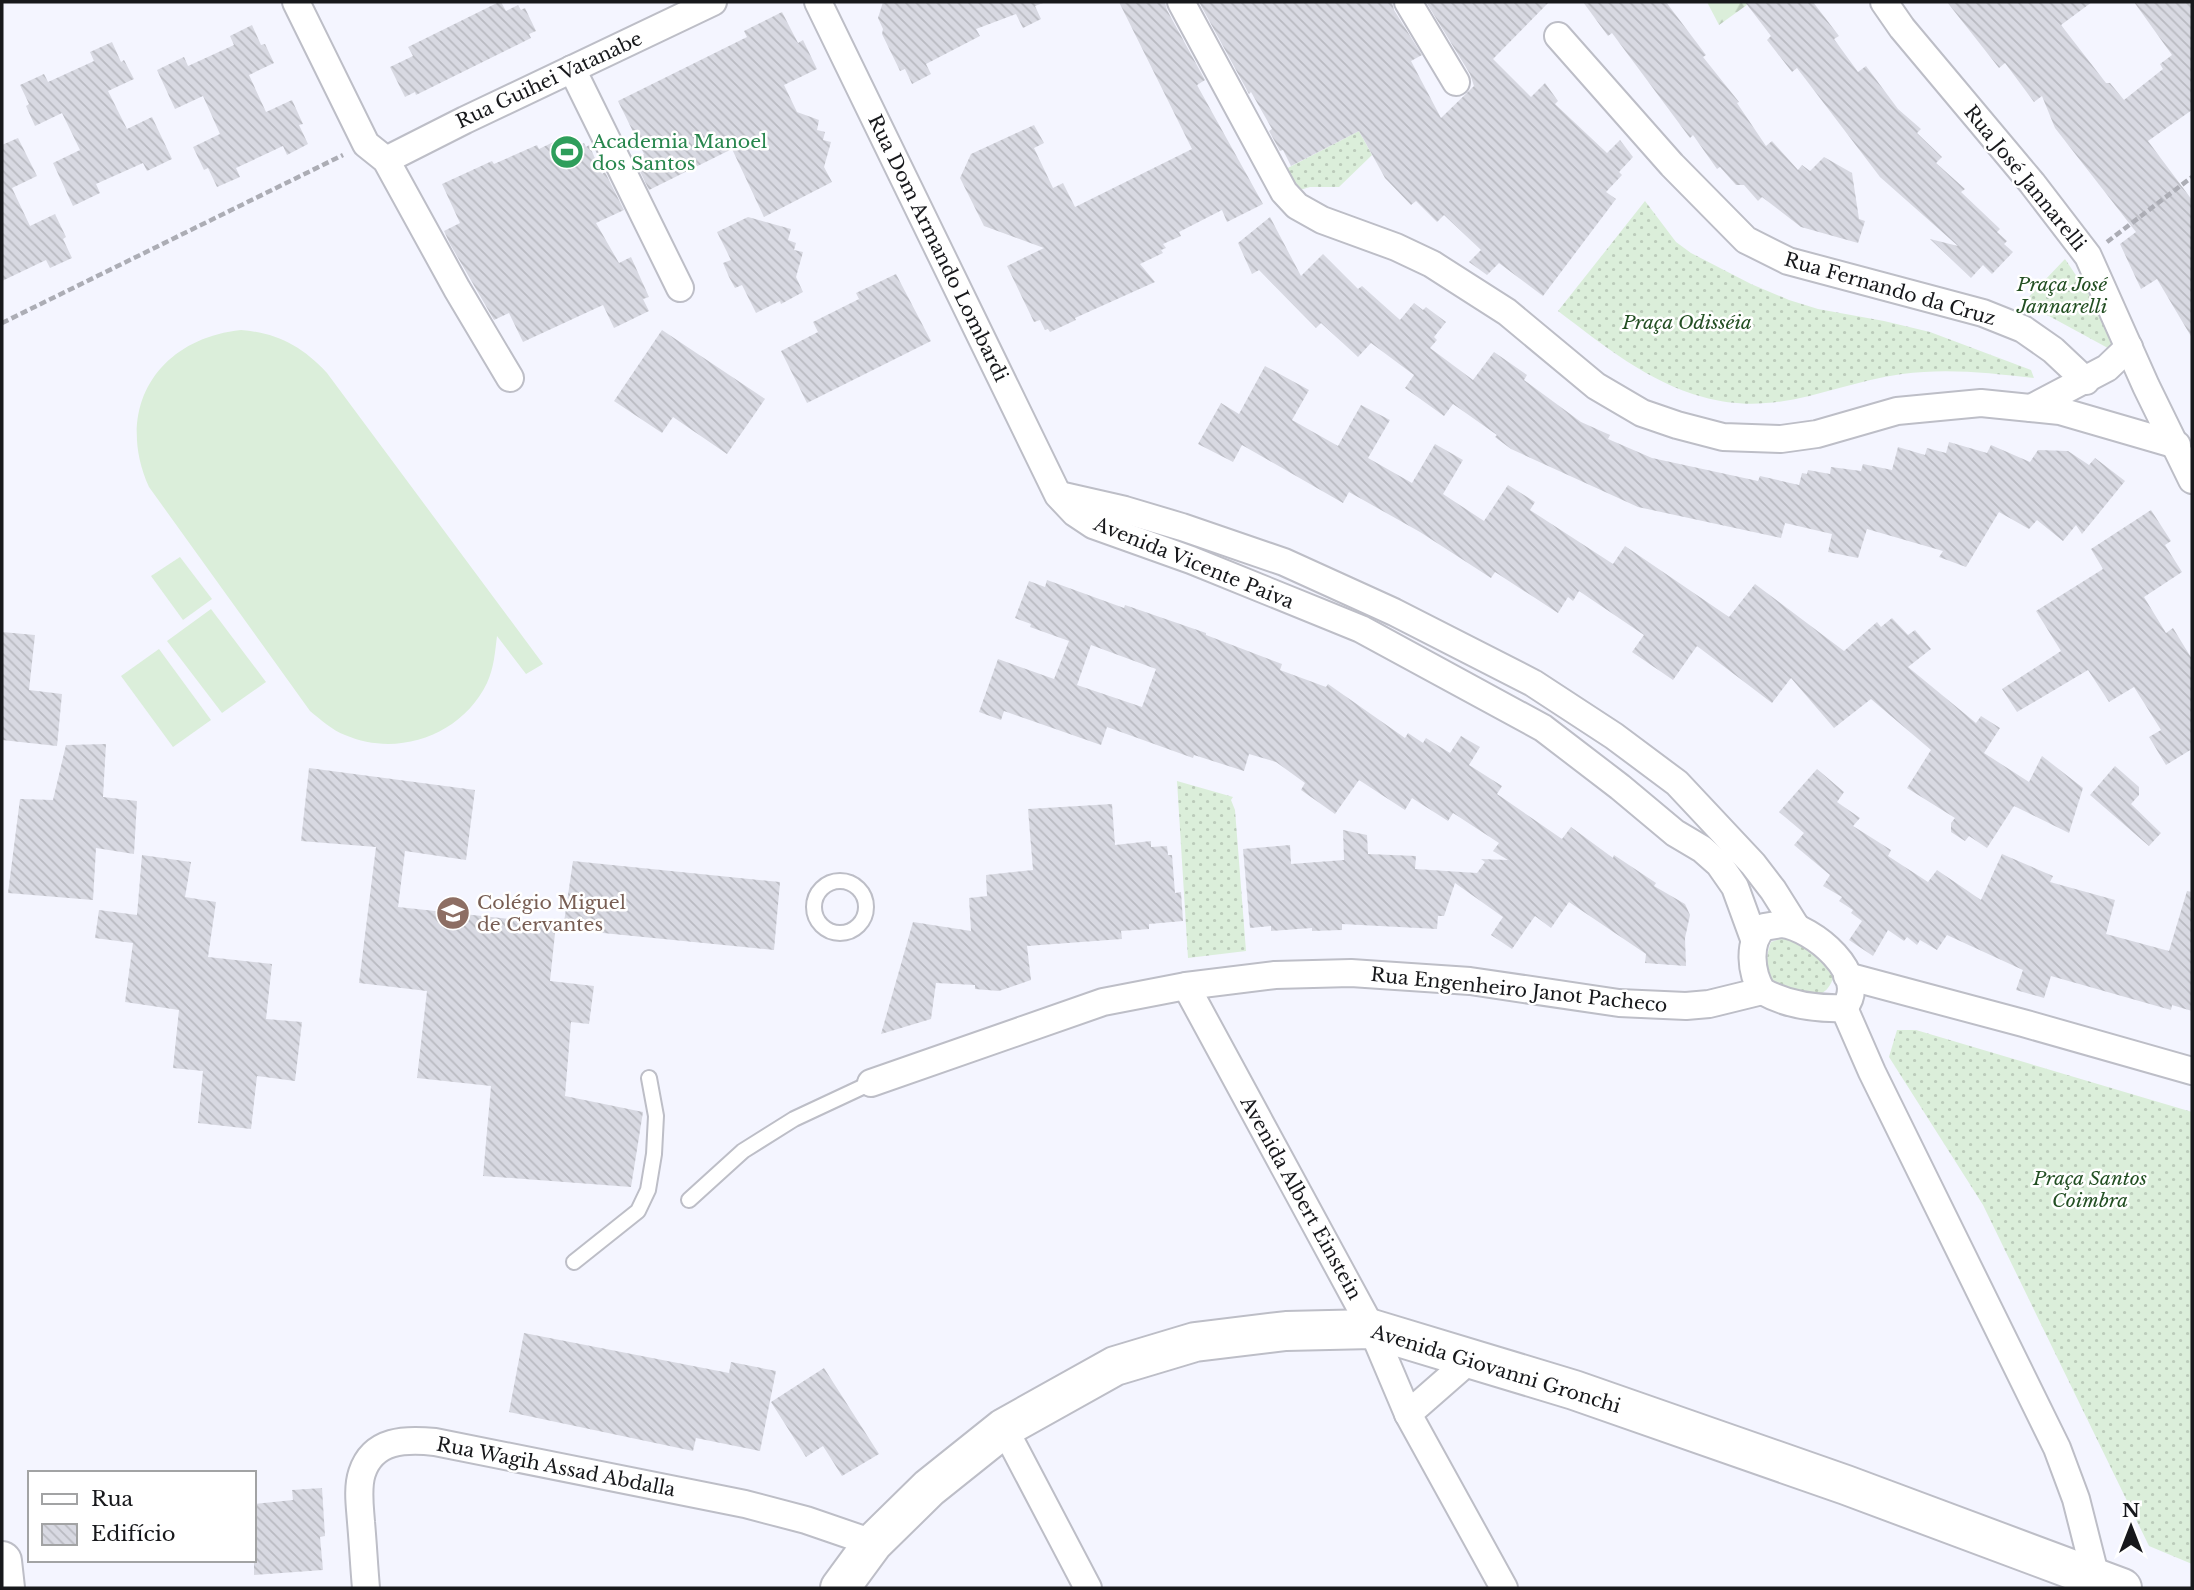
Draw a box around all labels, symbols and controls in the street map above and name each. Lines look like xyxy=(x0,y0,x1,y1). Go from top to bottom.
street label: Rua Guihei Vatanabe xyxy=(452,27,646,133)
street label: Rua José Jannarelli xyxy=(1959,101,2091,256)
street label: Rua Dom Armando Lombardi xyxy=(863,111,1013,386)
place label: Academia Manoel dos Santos xyxy=(591,130,767,175)
sports icon: Academia Manoel dos Santos xyxy=(548,133,586,171)
street label: Rua Fernando da Cruz xyxy=(1782,248,1998,330)
park label: Praça José Jannarelli xyxy=(2016,273,2109,318)
park label: Praça Odisséia xyxy=(1621,311,1752,334)
street label: Avenida Vicente Paiva xyxy=(1090,512,1298,614)
place label: Colégio Miguel de Cervantes xyxy=(477,891,626,936)
school or university icon: Colégio Miguel de Cervantes xyxy=(434,894,472,932)
street label: Rua Engenheiro Janot Pacheco xyxy=(1369,963,1669,1017)
street label: Avenida Albert Einstein xyxy=(1235,1092,1366,1304)
park label: Praça Santos Coimbra xyxy=(2032,1167,2147,1212)
street label: Avenida Giovanni Gronchi xyxy=(1368,1320,1624,1418)
street label: Rua Wagih Assad Abdalla xyxy=(435,1433,678,1502)
legend xyxy=(28,1471,256,1562)
text: Rua xyxy=(91,1486,134,1512)
north arrow xyxy=(2096,1492,2166,1562)
text: N xyxy=(2122,1499,2140,1522)
text: Edifício xyxy=(91,1521,176,1547)

